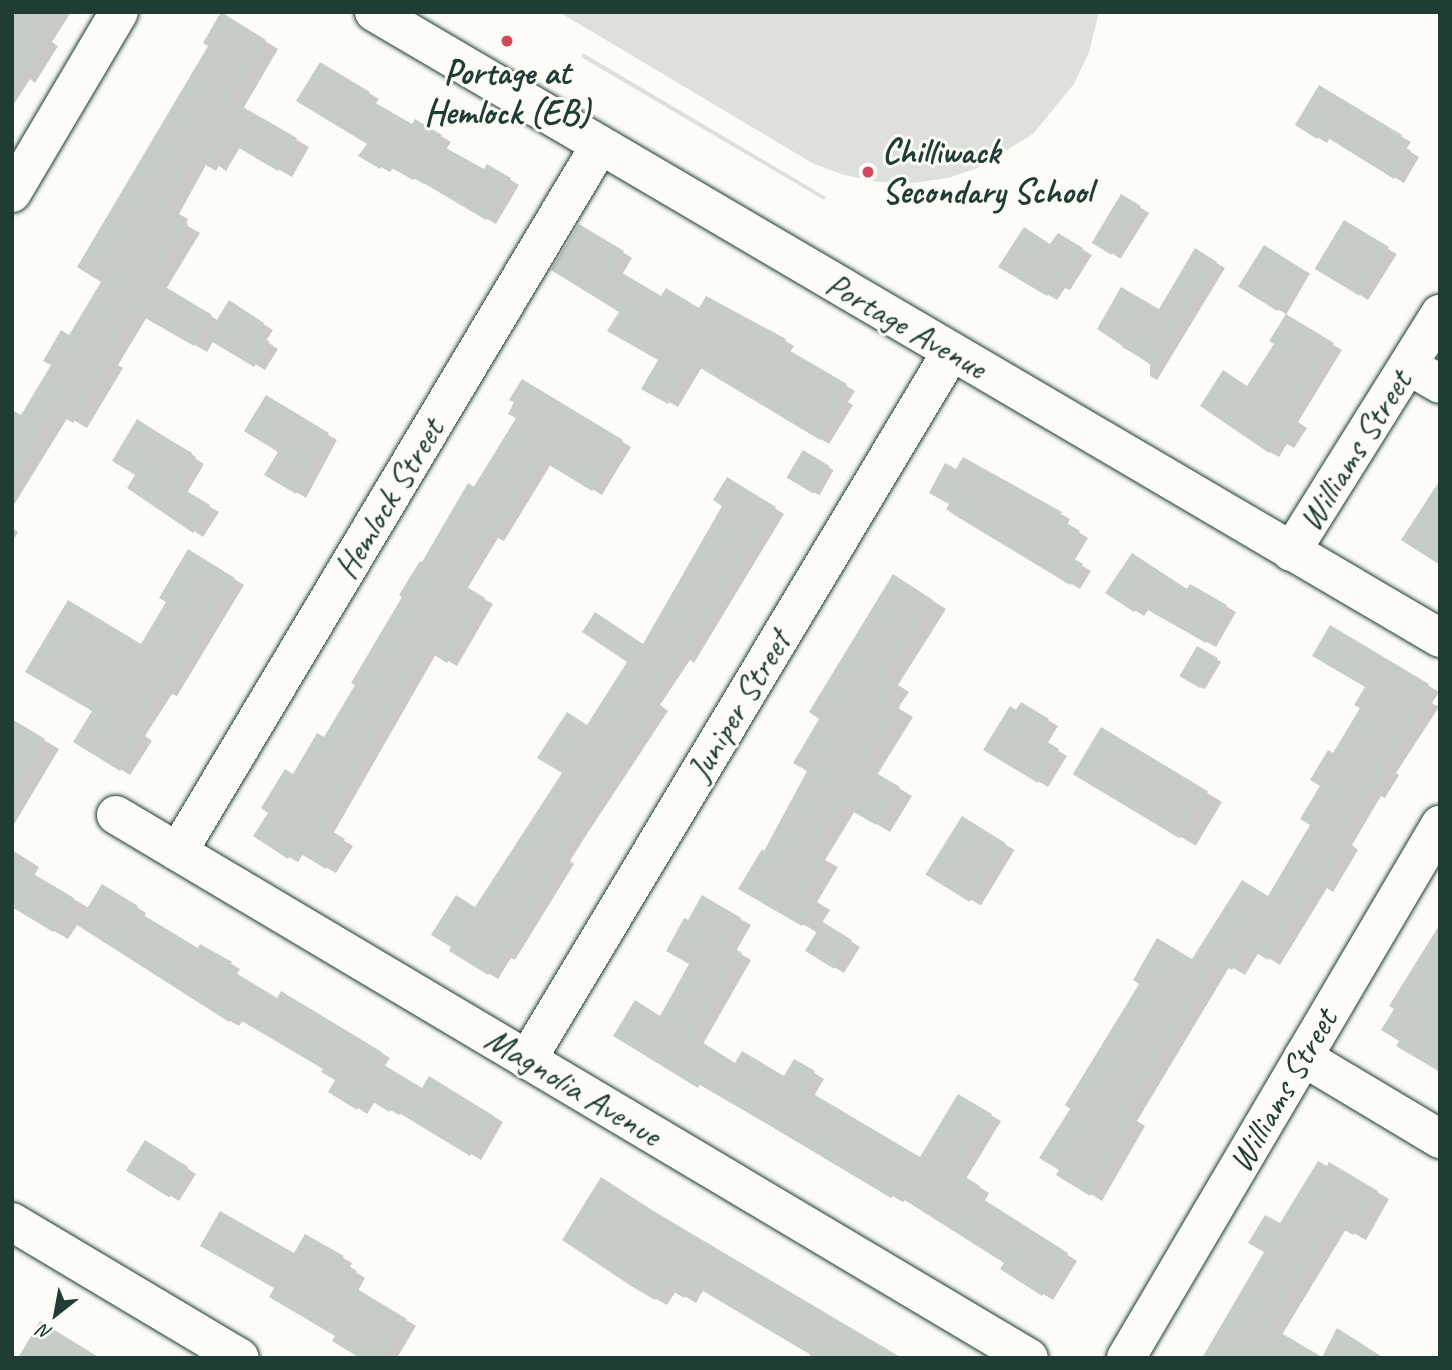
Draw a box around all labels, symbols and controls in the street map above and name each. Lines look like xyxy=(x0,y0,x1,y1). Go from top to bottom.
marker: Portage at Hemlock (EB) xyxy=(499,33,515,49)
place label: Portage at Hemlock (EB) xyxy=(424,52,590,134)
place label: Chilliwack Secondary School xyxy=(882,131,1091,213)
marker: Chilliwack Secondary School xyxy=(860,164,876,180)
street label: Portage Avenue xyxy=(818,263,994,389)
street label: Williams Street xyxy=(1289,363,1421,539)
street label: Hemlock Street xyxy=(325,411,453,587)
street label: Juniper Street xyxy=(678,624,800,788)
street label: Williams Street xyxy=(1219,1002,1347,1180)
street label: Magnolia Avenue xyxy=(477,1018,669,1156)
north arrow xyxy=(21,1279,91,1349)
text: N xyxy=(34,1319,56,1345)

